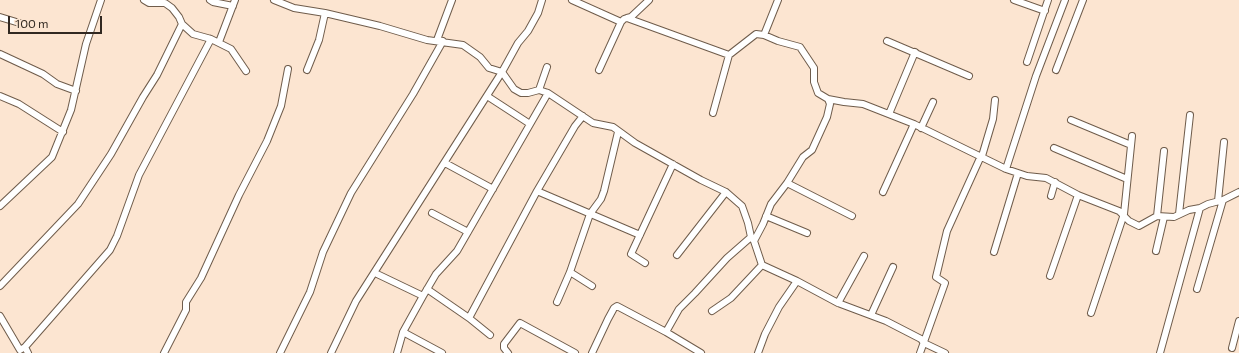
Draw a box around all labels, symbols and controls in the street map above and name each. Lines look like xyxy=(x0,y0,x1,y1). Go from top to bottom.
scale bar xyxy=(10,8,104,34)
text: 100 m xyxy=(15,16,49,30)

